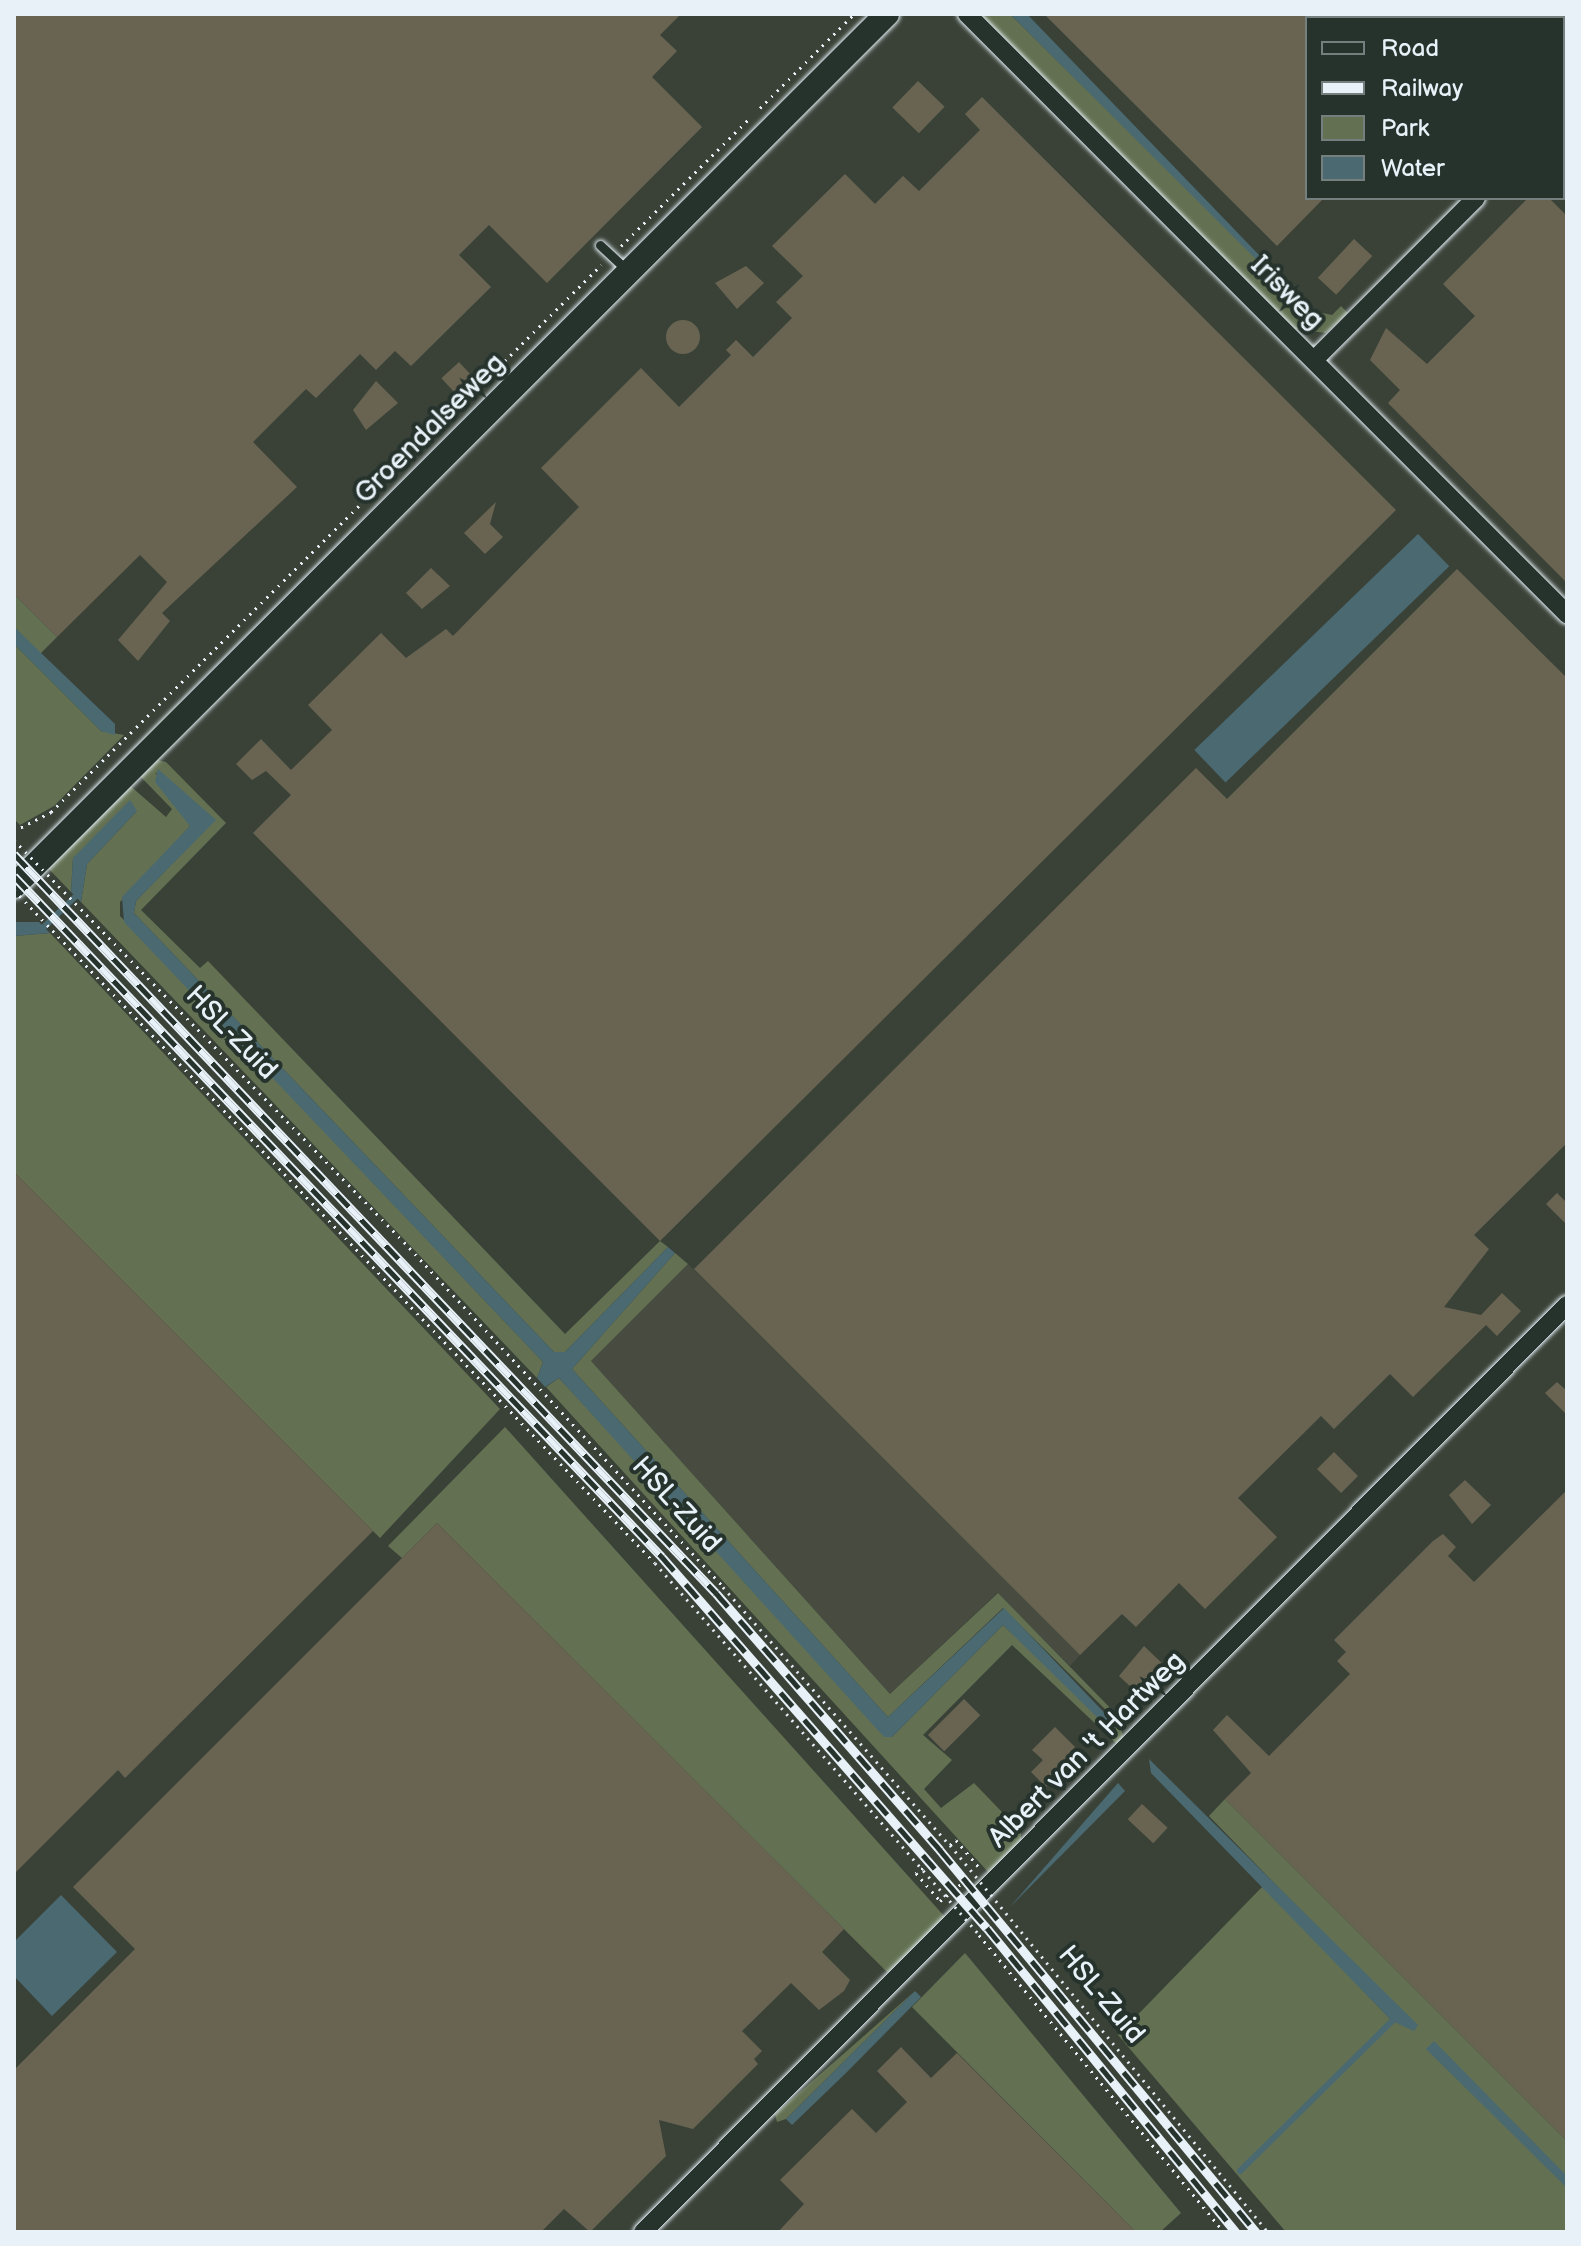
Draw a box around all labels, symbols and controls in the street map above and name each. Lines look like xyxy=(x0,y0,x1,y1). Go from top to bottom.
legend xyxy=(1305,16,1565,200)
text: Road xyxy=(1381,34,1439,63)
text: Railway xyxy=(1381,74,1463,103)
text: Park xyxy=(1381,114,1429,143)
text: Water xyxy=(1381,154,1445,183)
street label: Irisweg xyxy=(1243,249,1331,337)
street label: Groendalseweg xyxy=(348,347,512,511)
street label: HSL-Zuid xyxy=(178,979,284,1087)
street label: HSL-Zuid xyxy=(624,1450,728,1560)
street label: Albert van 't Hartweg xyxy=(982,1645,1192,1855)
street label: HSL-Zuid xyxy=(1050,1939,1152,2051)

